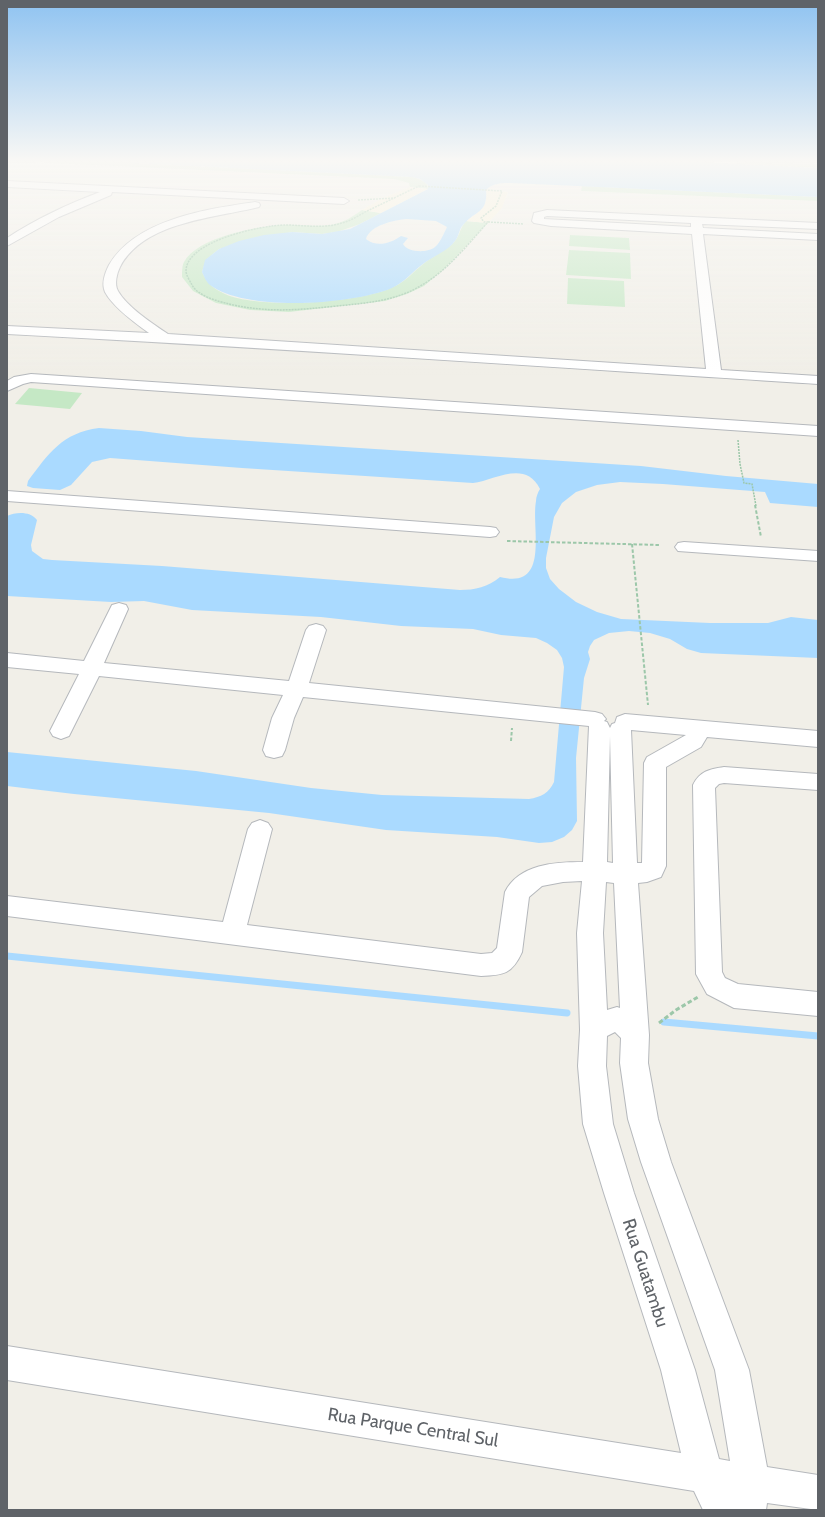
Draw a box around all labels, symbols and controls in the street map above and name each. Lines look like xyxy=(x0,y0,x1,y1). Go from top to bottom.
street label: Rua Guatambu xyxy=(617,1216,673,1330)
street label: Rua Parque Central Sul xyxy=(326,1404,500,1452)

